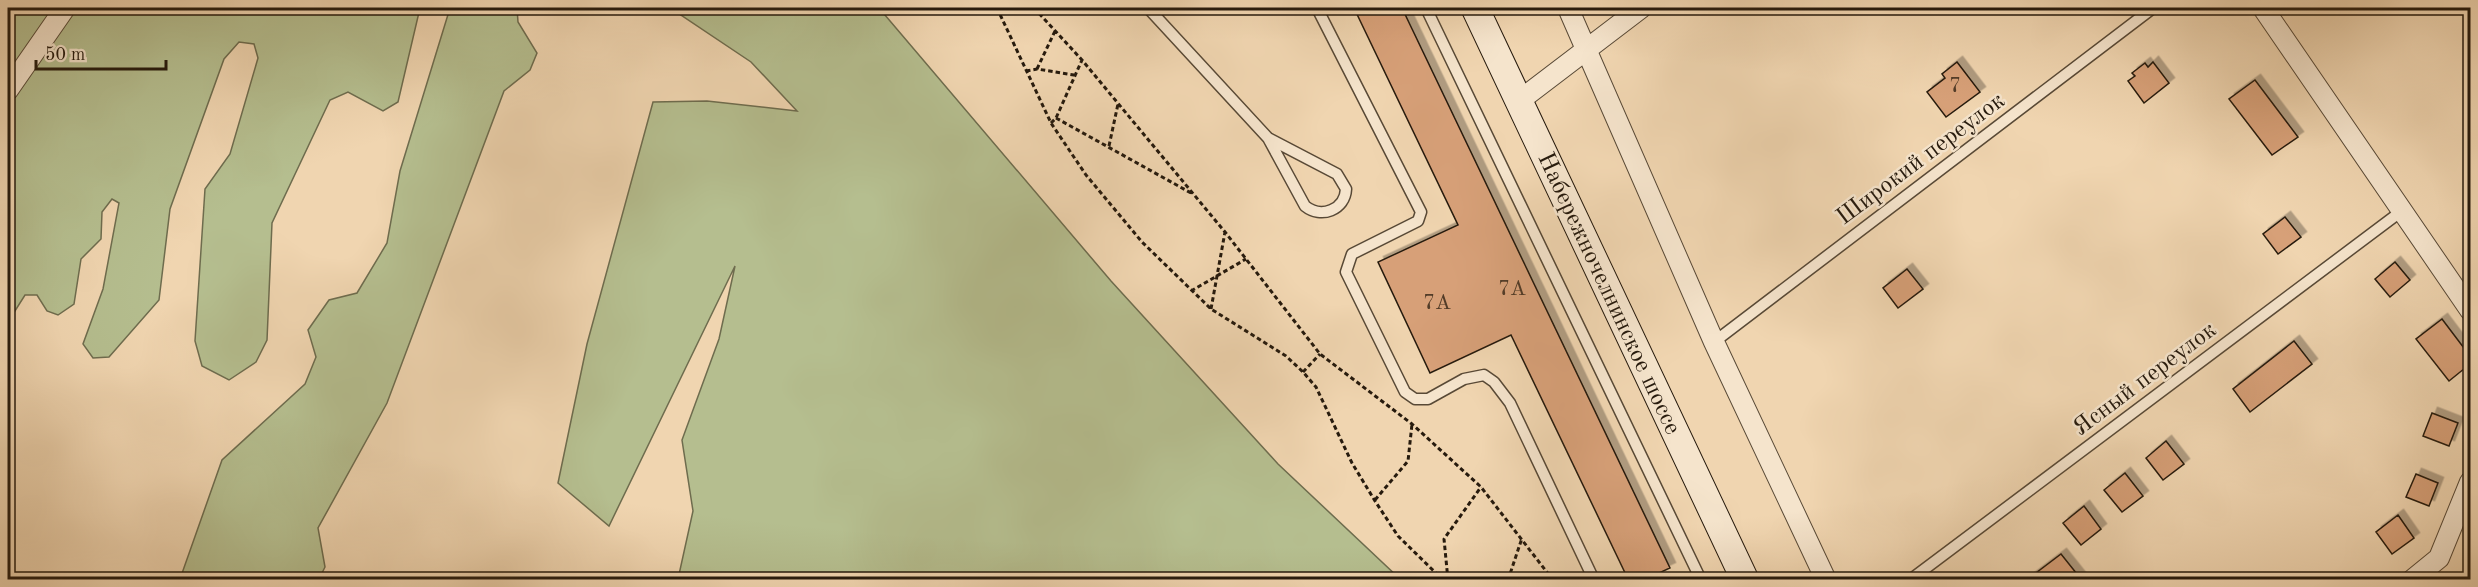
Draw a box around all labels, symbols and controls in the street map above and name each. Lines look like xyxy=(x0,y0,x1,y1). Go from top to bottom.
scale bar xyxy=(36,33,166,71)
text: 50 m xyxy=(45,46,85,64)
house number: 7 xyxy=(1949,76,1961,97)
street label: Широкий переулок xyxy=(1833,89,2010,230)
street label: Набережночелнинское шоссе xyxy=(1532,149,1684,439)
house number: 7А xyxy=(1498,279,1526,300)
house number: 7А xyxy=(1423,293,1451,314)
street label: Ясный переулок xyxy=(2069,318,2221,441)

